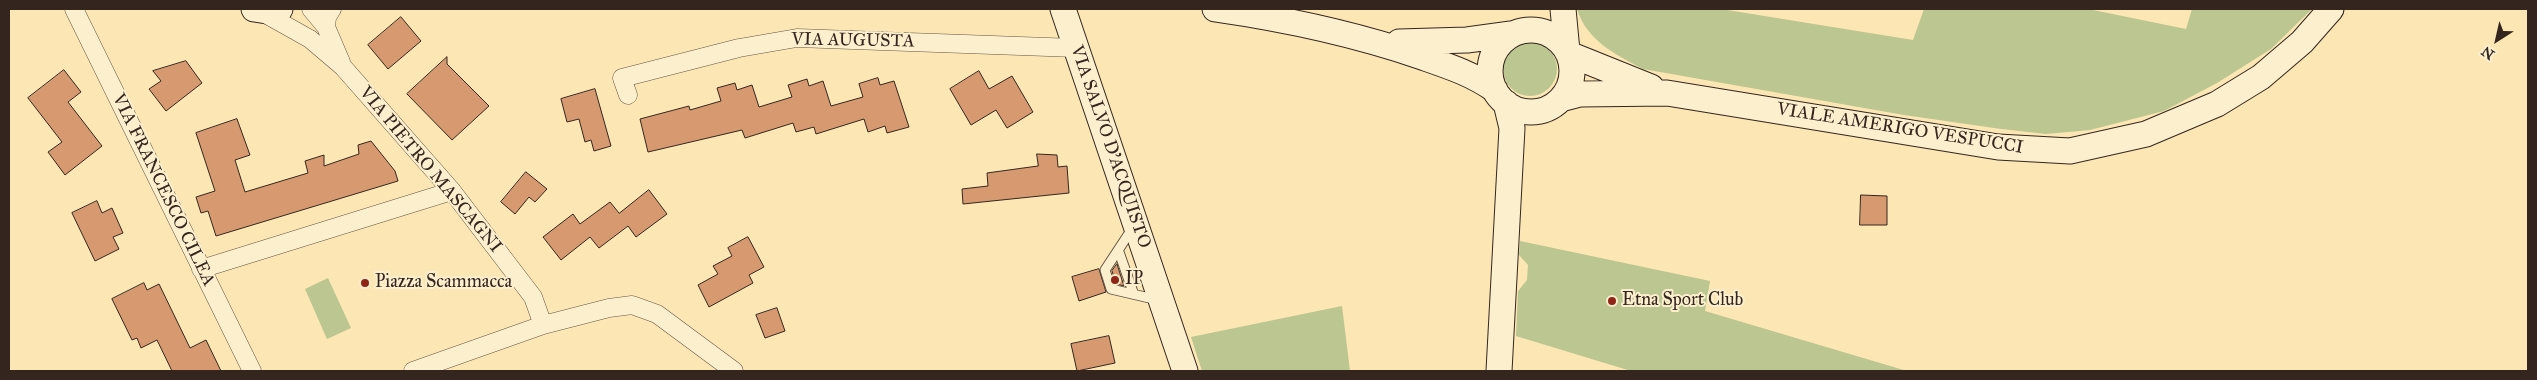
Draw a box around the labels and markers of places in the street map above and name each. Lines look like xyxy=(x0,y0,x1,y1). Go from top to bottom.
place label: IP xyxy=(1125,269,1143,291)
place label: Piazza Scammacca xyxy=(375,272,512,294)
marker: IP xyxy=(1109,274,1121,286)
marker: Piazza Scammacca xyxy=(359,277,371,289)
place label: Etna Sport Club xyxy=(1622,290,1743,312)
marker: Etna Sport Club xyxy=(1606,295,1618,307)

